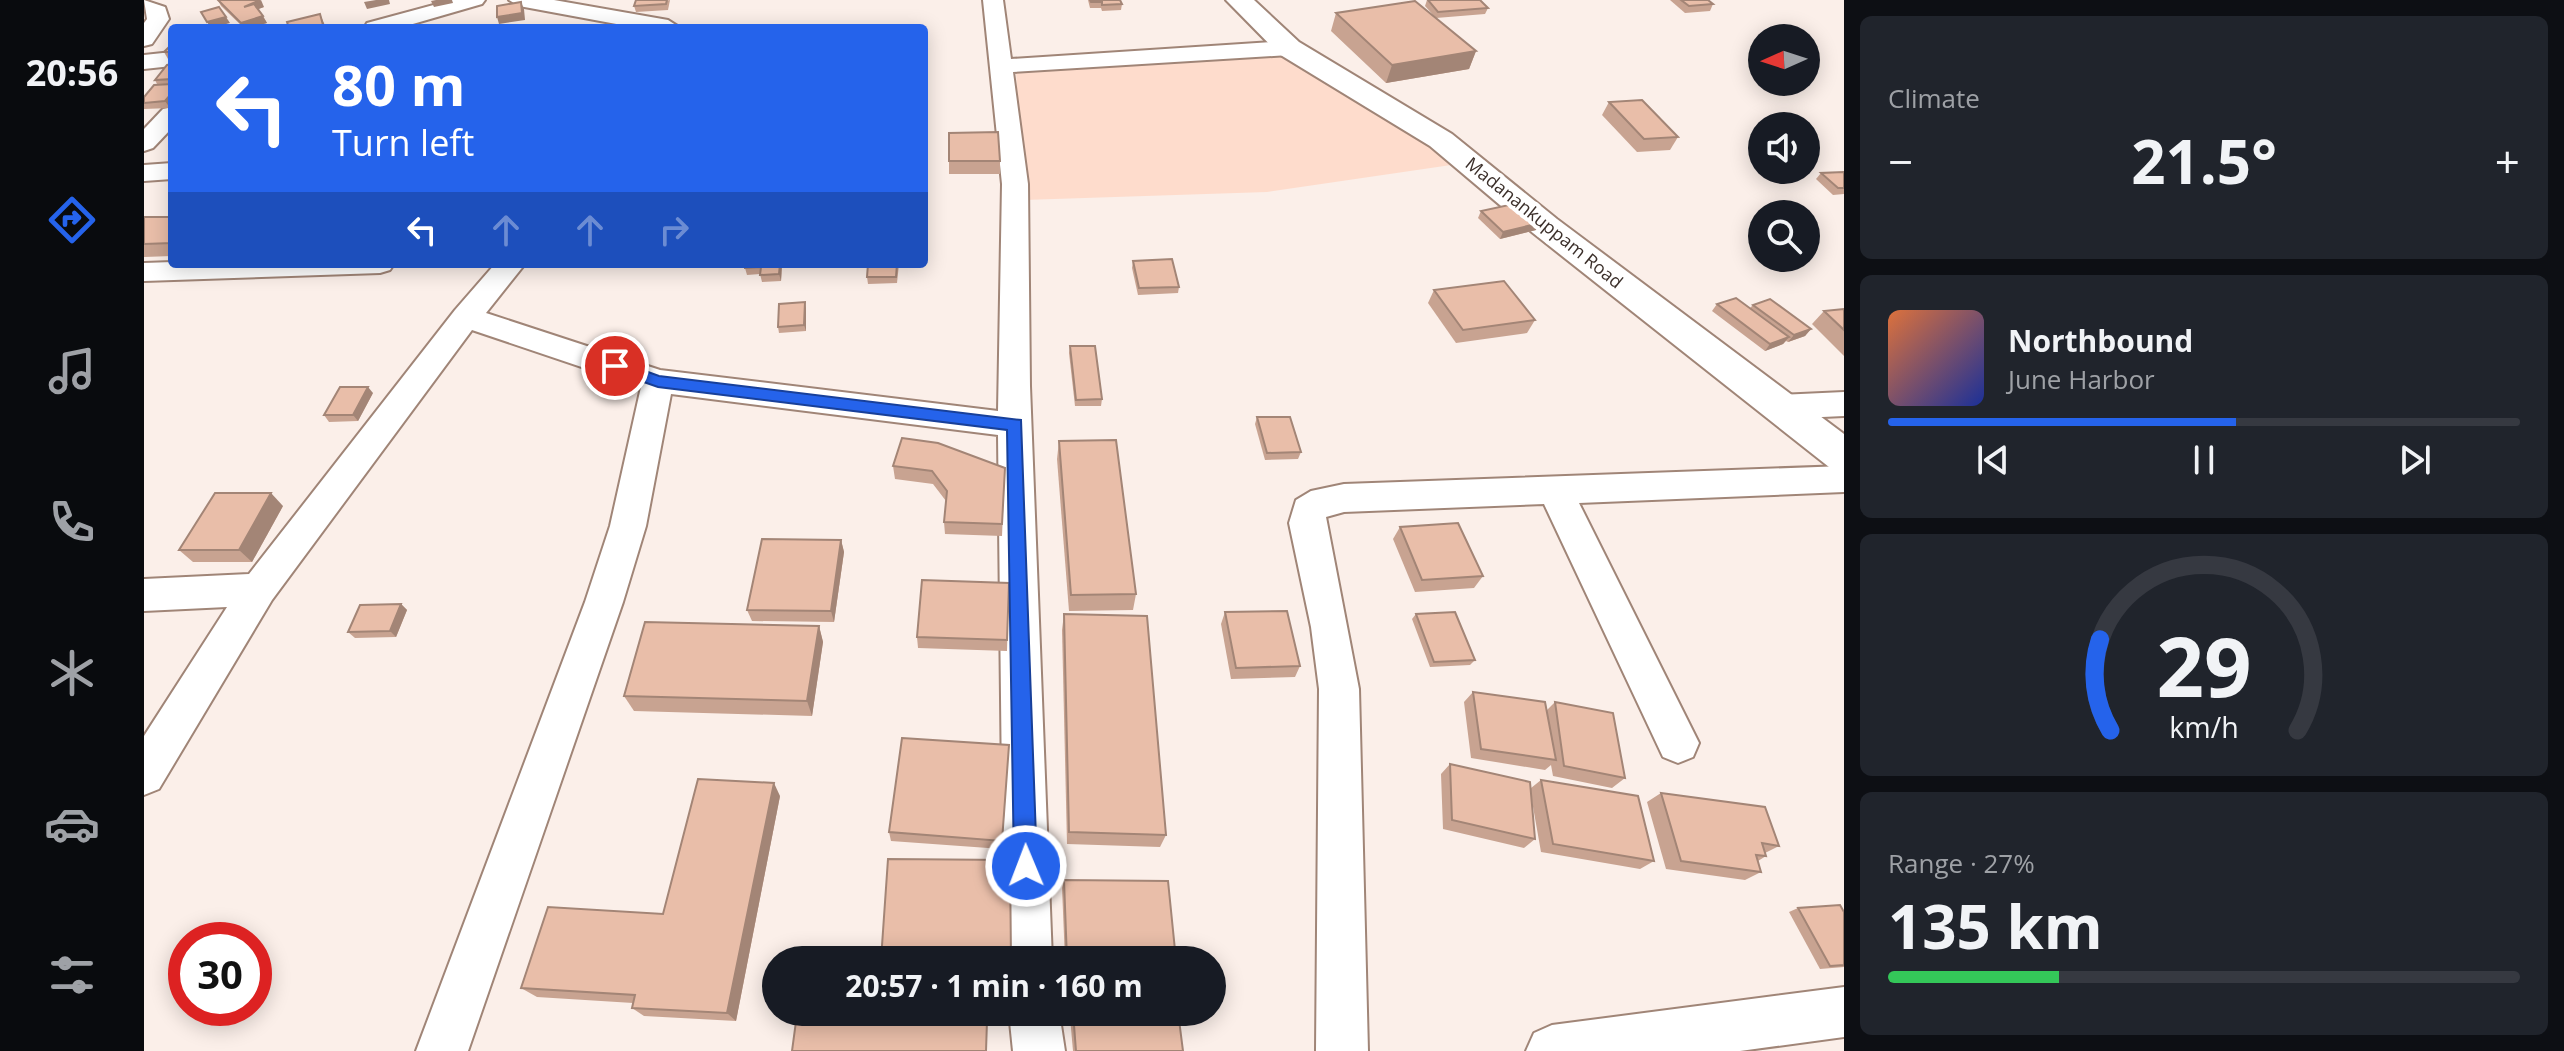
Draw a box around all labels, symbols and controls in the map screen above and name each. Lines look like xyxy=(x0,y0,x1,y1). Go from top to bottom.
north arrow xyxy=(1748,24,1820,96)
map controls xyxy=(1748,24,1820,272)
text: 80 m xyxy=(332,46,466,122)
text: 20:56 xyxy=(26,48,118,97)
icon: left xyxy=(200,56,304,160)
text: Climate xyxy=(1888,80,1980,116)
button: sound xyxy=(1748,112,1820,184)
text: Turn left xyxy=(332,118,474,167)
text: 21.5° xyxy=(2131,120,2277,202)
text: − xyxy=(1888,131,1913,191)
text: + xyxy=(2495,131,2520,191)
street label: Madanankuppam Road xyxy=(1461,151,1628,293)
icon: directions xyxy=(44,192,100,248)
button: search xyxy=(1748,200,1820,272)
icon: left xyxy=(400,208,444,252)
icon: ahead xyxy=(484,208,528,252)
icon: ahead xyxy=(568,208,612,252)
icon: right xyxy=(652,208,696,252)
text: Northbound xyxy=(2008,320,2193,361)
pin xyxy=(581,332,649,400)
icon: music xyxy=(44,343,100,399)
icon: arrive xyxy=(593,344,637,388)
text: June Harbor xyxy=(2008,361,2155,397)
icon: previous xyxy=(1971,438,2015,482)
icon: pause xyxy=(2182,438,2226,482)
icon: next xyxy=(2393,438,2437,482)
icon: phone xyxy=(44,494,100,550)
text: 29 xyxy=(2156,607,2252,720)
icon: climate xyxy=(44,645,100,701)
text: km/h xyxy=(2169,707,2239,746)
icon: car xyxy=(44,796,100,852)
position arrow xyxy=(984,824,1068,908)
text: Range · 27% xyxy=(1888,845,2035,881)
text: 135 km xyxy=(1888,885,2103,967)
speed limit sign: 30 xyxy=(168,922,272,1026)
icon: filters xyxy=(44,947,100,1003)
text: 20:57 · 1 min · 160 m xyxy=(845,965,1143,1006)

